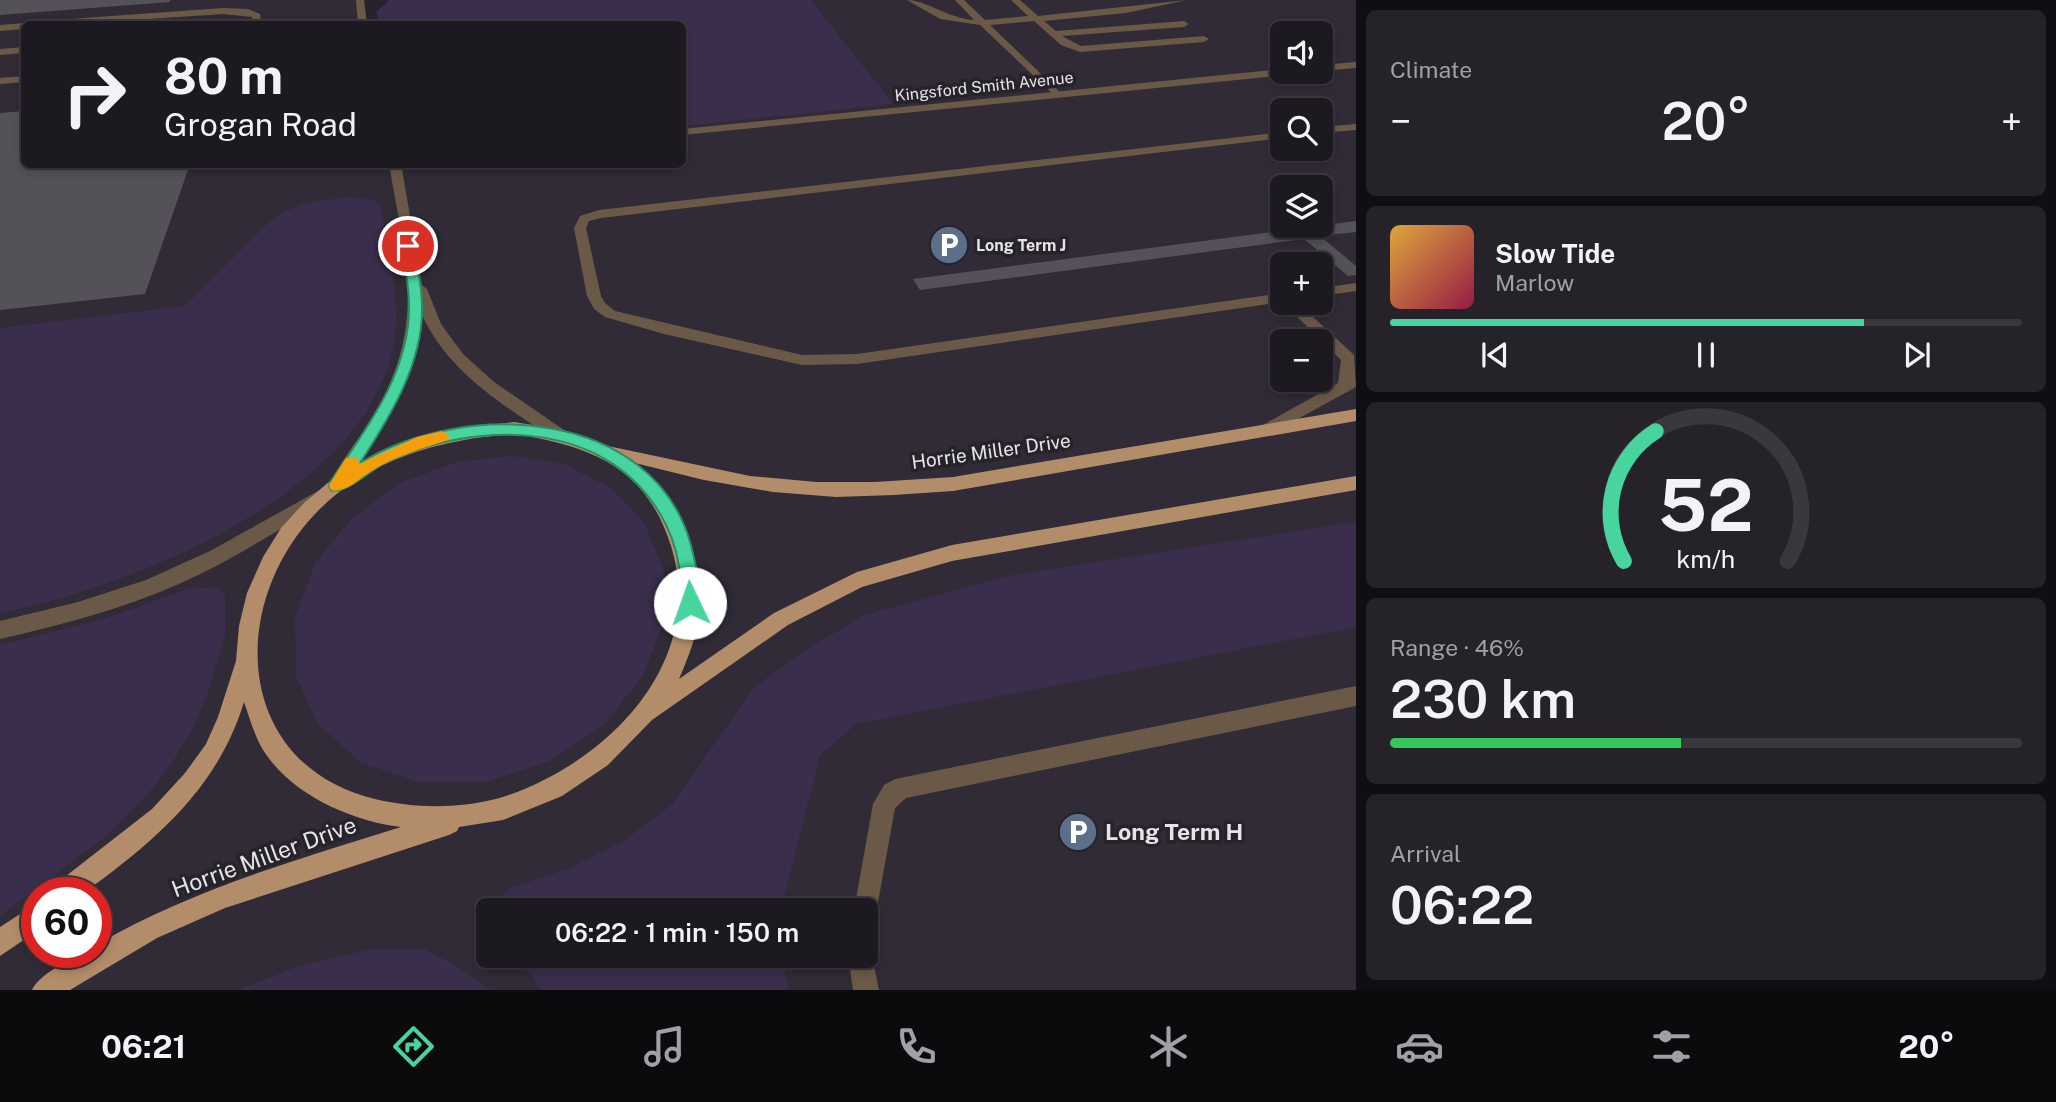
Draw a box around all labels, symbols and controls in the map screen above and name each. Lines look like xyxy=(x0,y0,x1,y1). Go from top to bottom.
map controls xyxy=(1270,21,1333,392)
button: sound xyxy=(1270,21,1333,84)
text: 80 m xyxy=(164,47,283,105)
icon: right xyxy=(49,49,140,140)
text: Climate xyxy=(1390,56,1472,83)
street label: Kingsford Smith Avenue xyxy=(894,68,1074,105)
text: 20° xyxy=(1661,91,1751,152)
button: search xyxy=(1270,98,1333,161)
text: − xyxy=(1390,99,1411,144)
text: + xyxy=(2001,99,2022,144)
text: Grogan Road xyxy=(164,106,357,143)
button: layers xyxy=(1270,175,1333,238)
pin xyxy=(378,216,438,276)
parking icon: Long Term J xyxy=(928,224,970,266)
icon: arrive xyxy=(389,227,427,265)
place label: Long Term J xyxy=(976,236,1066,255)
text: Slow Tide xyxy=(1495,238,1615,269)
button: + xyxy=(1270,252,1333,315)
text: Marlow xyxy=(1495,269,1574,296)
button: − xyxy=(1270,329,1333,392)
icon: previous xyxy=(1476,336,1514,374)
icon: pause xyxy=(1687,336,1725,374)
icon: next xyxy=(1898,336,1936,374)
street label: Horrie Miller Drive xyxy=(910,429,1072,473)
text: 52 xyxy=(1658,462,1754,547)
text: km/h xyxy=(1677,544,1735,574)
position arrow xyxy=(653,566,727,640)
text: Range · 46% xyxy=(1390,634,1524,661)
text: 230 km xyxy=(1390,669,1576,730)
street label: Horrie Miller Drive xyxy=(168,811,360,902)
parking icon: Long Term H xyxy=(1057,811,1099,853)
place label: Long Term H xyxy=(1105,818,1243,845)
text: Arrival xyxy=(1390,840,1461,867)
text: 06:22 xyxy=(1390,875,1534,936)
speed limit sign: 60 xyxy=(21,877,112,968)
text: 06:22 · 1 min · 150 m xyxy=(555,917,799,948)
icon: directions xyxy=(389,1022,438,1071)
icon: music xyxy=(640,1022,689,1071)
icon: phone xyxy=(892,1022,941,1071)
icon: climate xyxy=(1144,1022,1193,1071)
icon: car xyxy=(1395,1022,1444,1071)
icon: filters xyxy=(1647,1022,1696,1071)
text: 06:21 xyxy=(101,1028,186,1065)
text: 20° xyxy=(1899,1028,1955,1065)

